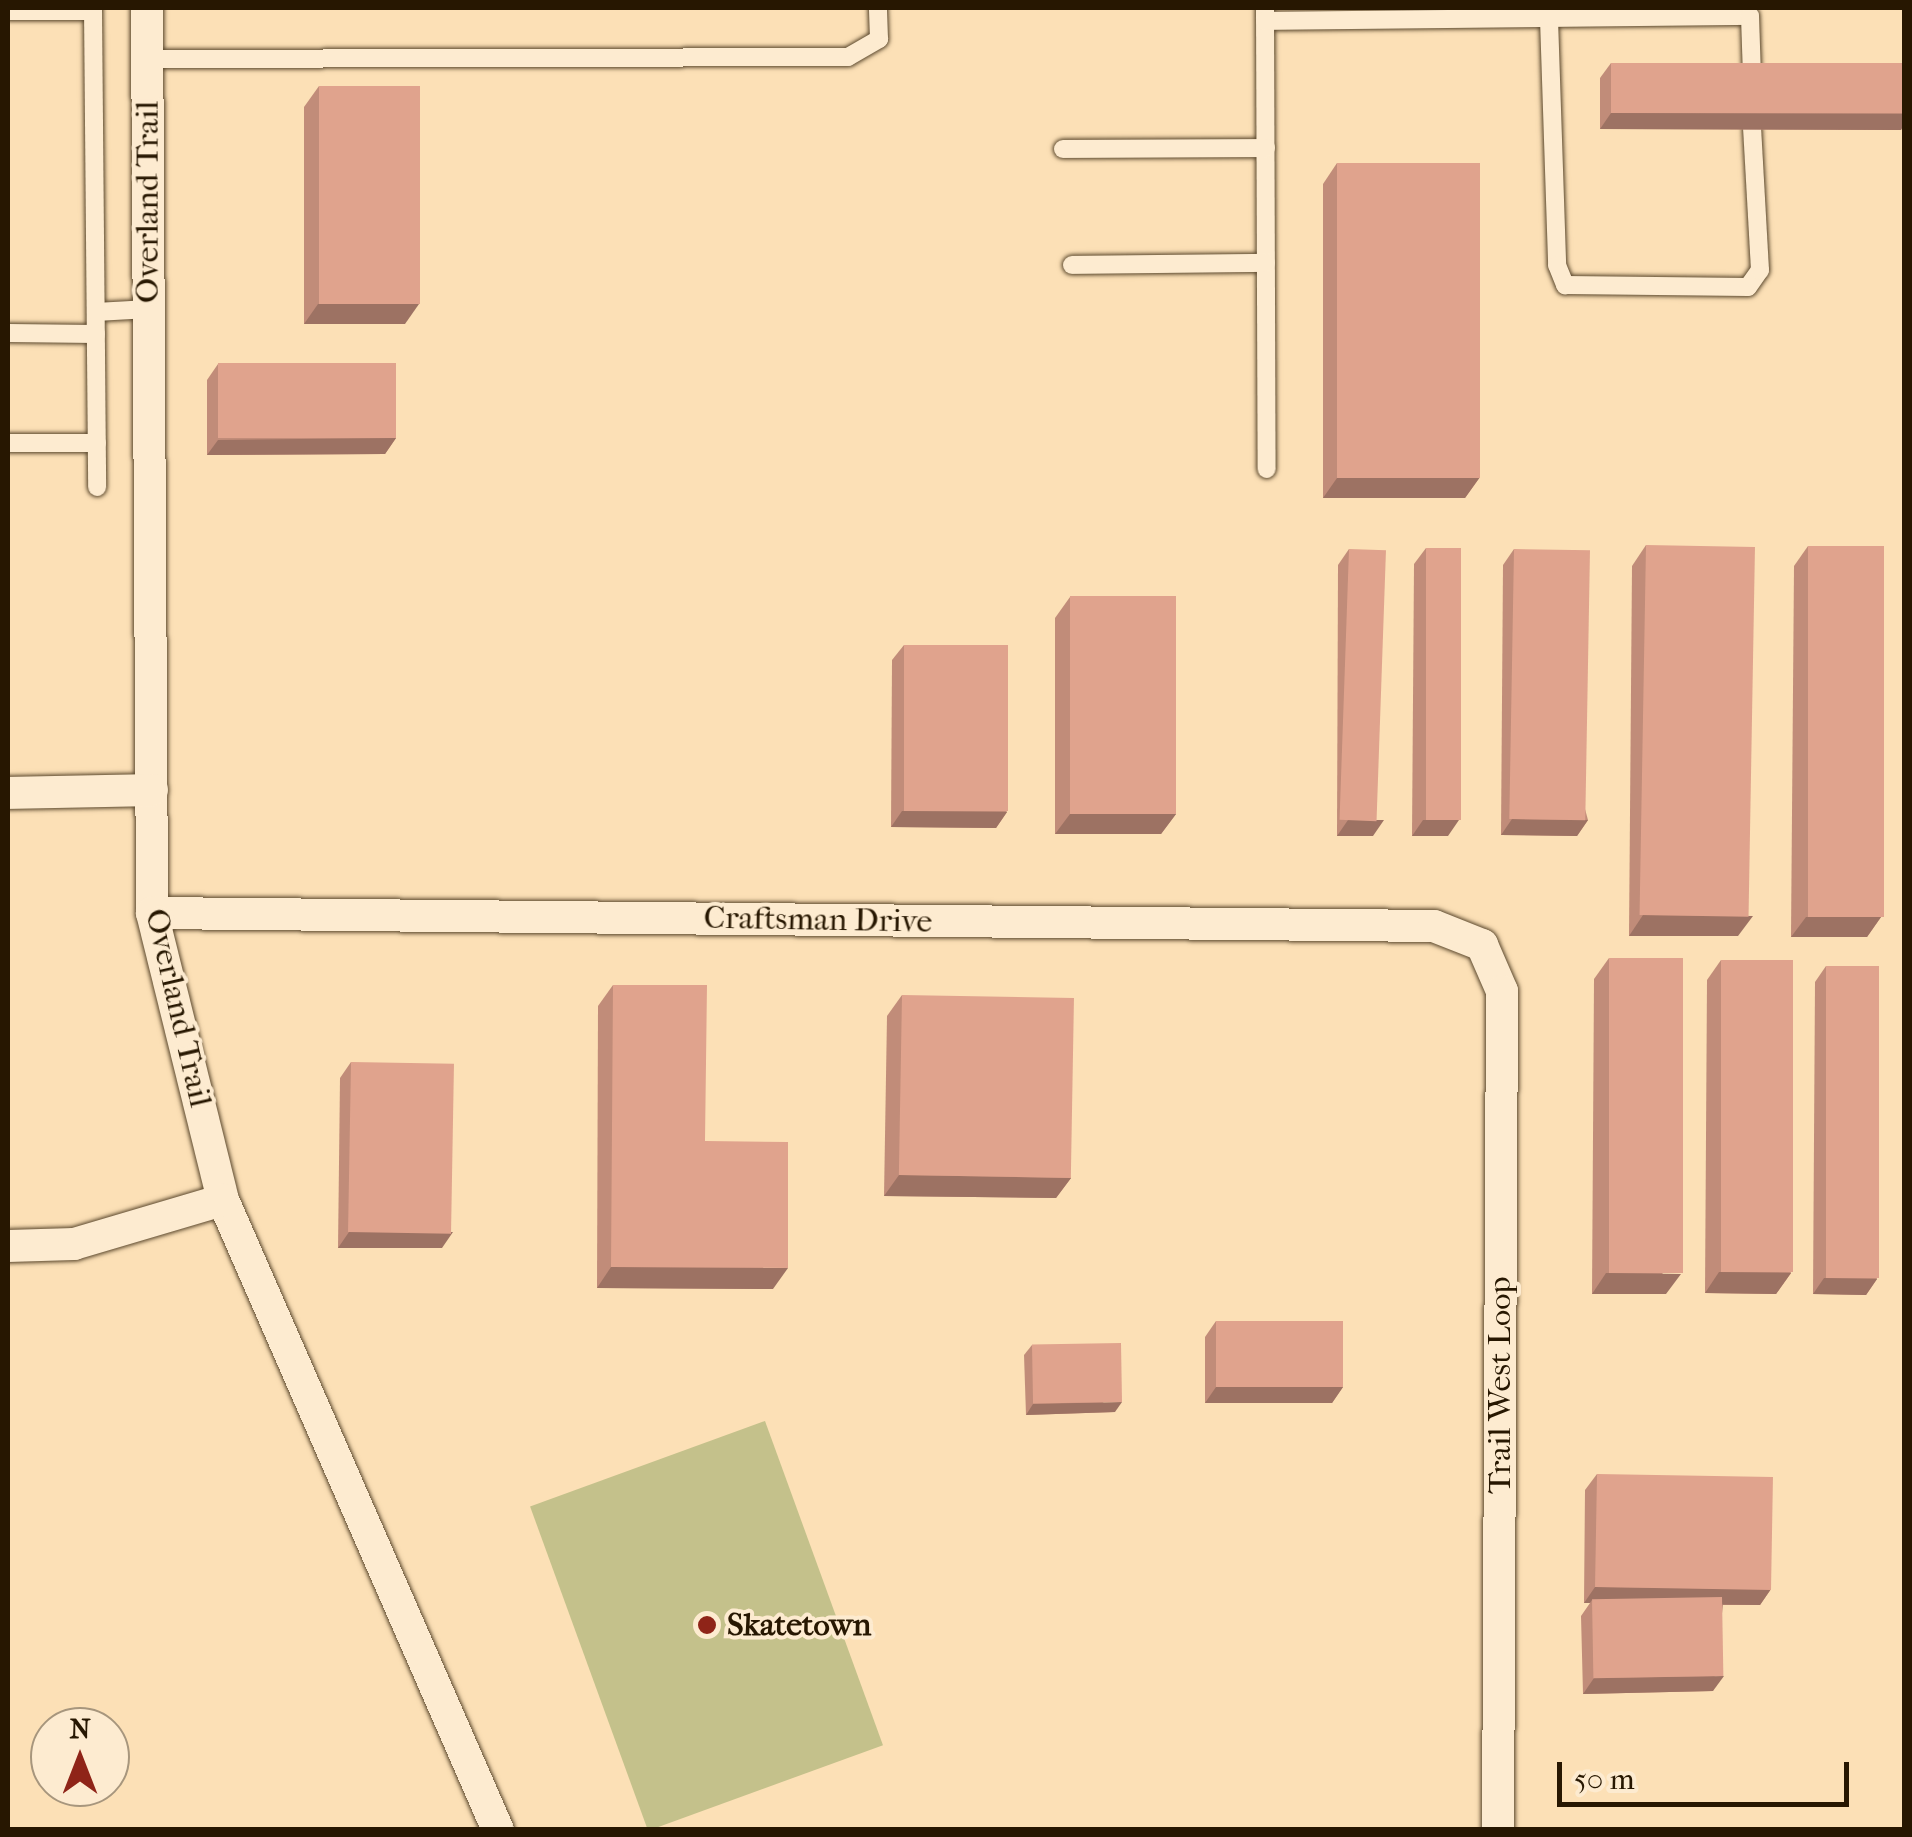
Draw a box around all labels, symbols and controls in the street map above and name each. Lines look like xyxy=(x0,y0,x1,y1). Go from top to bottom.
street label: Overland Trail xyxy=(129,101,167,303)
street label: Craftsman Drive xyxy=(703,899,933,941)
street label: Overland Trail xyxy=(137,905,219,1111)
street label: Trail West Loop xyxy=(1481,1276,1519,1494)
place label: Skatetown xyxy=(727,1606,871,1644)
marker: Skatetown xyxy=(696,1614,718,1636)
north arrow xyxy=(30,1707,130,1807)
text: N xyxy=(69,1712,91,1745)
scale bar xyxy=(1562,1742,1854,1804)
text: 50 m xyxy=(1574,1762,1635,1797)

